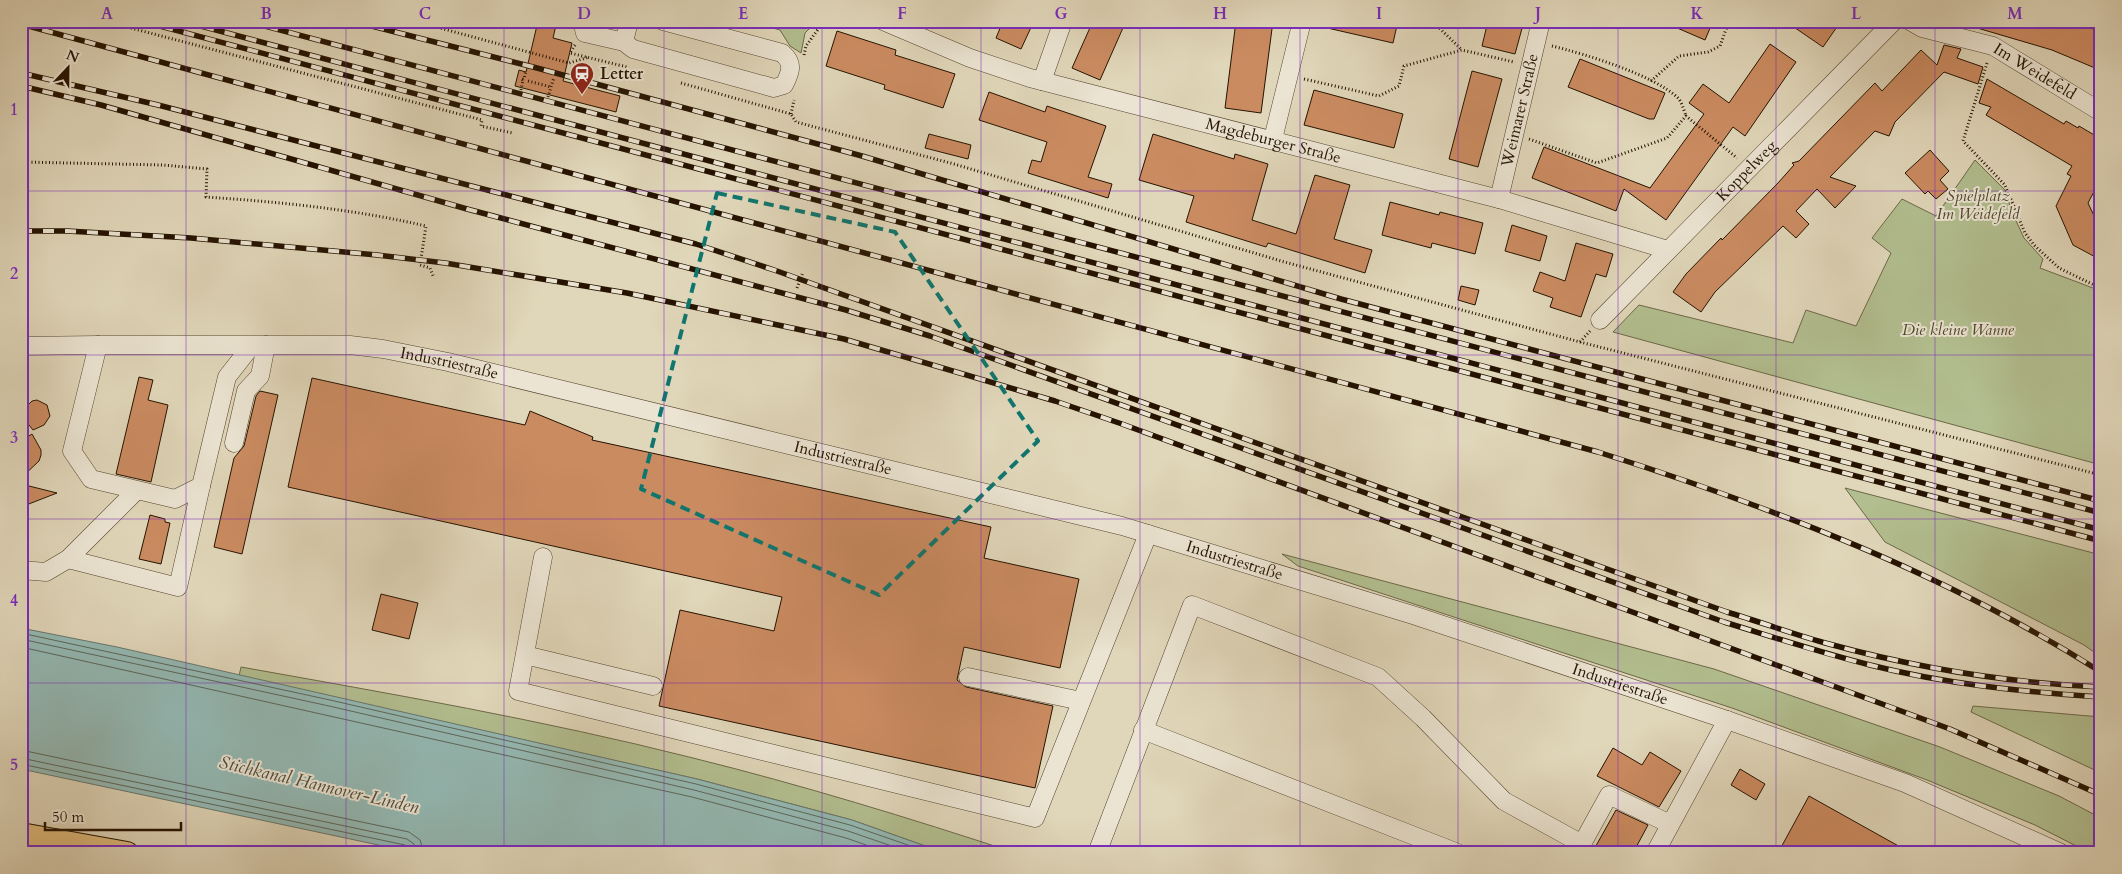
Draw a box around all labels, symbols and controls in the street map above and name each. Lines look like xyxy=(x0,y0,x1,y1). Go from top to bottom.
text: A xyxy=(101,3,113,25)
text: B xyxy=(260,3,272,25)
text: C xyxy=(419,3,431,25)
text: D xyxy=(577,3,591,25)
text: E xyxy=(738,3,748,25)
text: F xyxy=(897,3,907,25)
text: G xyxy=(1054,3,1068,25)
text: H xyxy=(1213,3,1227,25)
text: I xyxy=(1376,3,1382,25)
text: J xyxy=(1533,3,1541,25)
text: K xyxy=(1691,3,1704,25)
text: L xyxy=(1851,3,1862,25)
text: M xyxy=(2007,3,2023,25)
street label: Im Weidefeld xyxy=(1989,38,2081,105)
north arrow xyxy=(42,42,92,92)
text: N xyxy=(63,45,82,67)
street label: Weimarer Straße xyxy=(1496,52,1544,170)
station icon: Letter xyxy=(569,61,595,95)
place label: Letter xyxy=(600,63,644,85)
text: 1 xyxy=(10,99,18,121)
street label: Magdeburger Straße xyxy=(1203,113,1343,169)
street label: Koppelweg xyxy=(1711,135,1782,206)
park label: Spielplatz Im Weidefeld xyxy=(1936,185,2021,225)
text: 2 xyxy=(10,263,18,285)
park label: Die kleine Wanne xyxy=(1902,319,2015,341)
street label: Industriestraße xyxy=(398,342,500,385)
text: 3 xyxy=(10,427,18,449)
street label: Industriestraße xyxy=(792,436,894,481)
street label: Industriestraße xyxy=(1184,535,1286,586)
text: 4 xyxy=(10,590,18,612)
street label: Industriestraße xyxy=(1569,658,1671,711)
water label: Stichkanal Hannover-Linden xyxy=(217,750,422,820)
text: 5 xyxy=(10,754,18,776)
scale bar xyxy=(45,799,181,831)
text: 50 m xyxy=(52,807,84,827)

